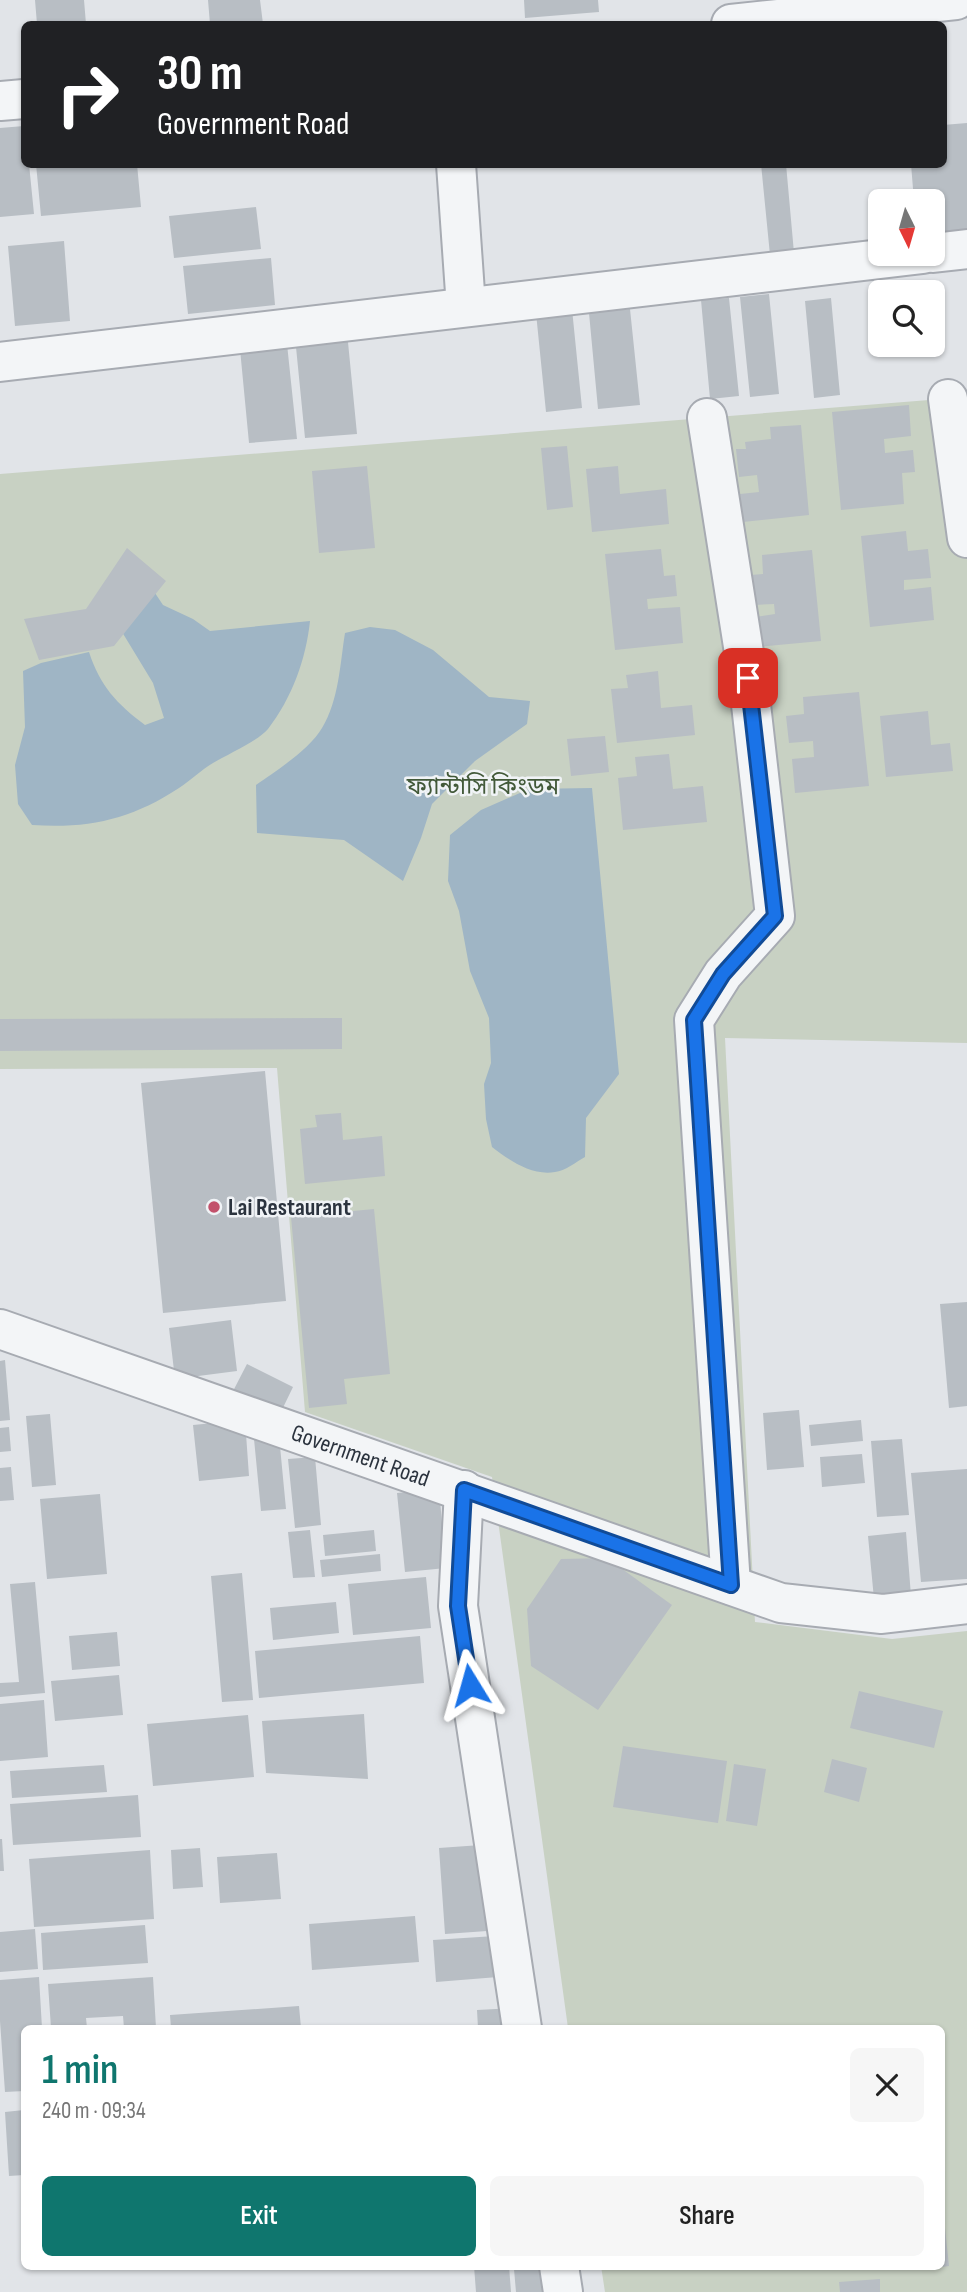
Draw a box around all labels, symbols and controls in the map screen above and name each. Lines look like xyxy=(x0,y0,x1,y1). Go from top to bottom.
text: 30 m xyxy=(157,45,242,104)
icon: right xyxy=(42,49,133,140)
text: Government Road xyxy=(157,105,349,144)
north arrow xyxy=(868,189,945,266)
map controls xyxy=(868,189,945,357)
button: search xyxy=(868,280,945,357)
pin xyxy=(718,648,778,708)
icon: arrive xyxy=(729,659,767,697)
park label: ফ্যান্টাসি কিংডম xyxy=(406,772,560,801)
place label: Lai Restaurant xyxy=(228,1193,351,1222)
marker: Lai Restaurant xyxy=(206,1199,222,1215)
street label: Government Road xyxy=(287,1418,433,1494)
position arrow xyxy=(433,1648,507,1722)
text: 1 min xyxy=(42,2045,118,2096)
button: close xyxy=(850,2048,924,2122)
text: 240 m · 09:34 xyxy=(42,2097,146,2125)
button: Exit xyxy=(42,2176,476,2256)
button: Share xyxy=(490,2176,924,2256)

